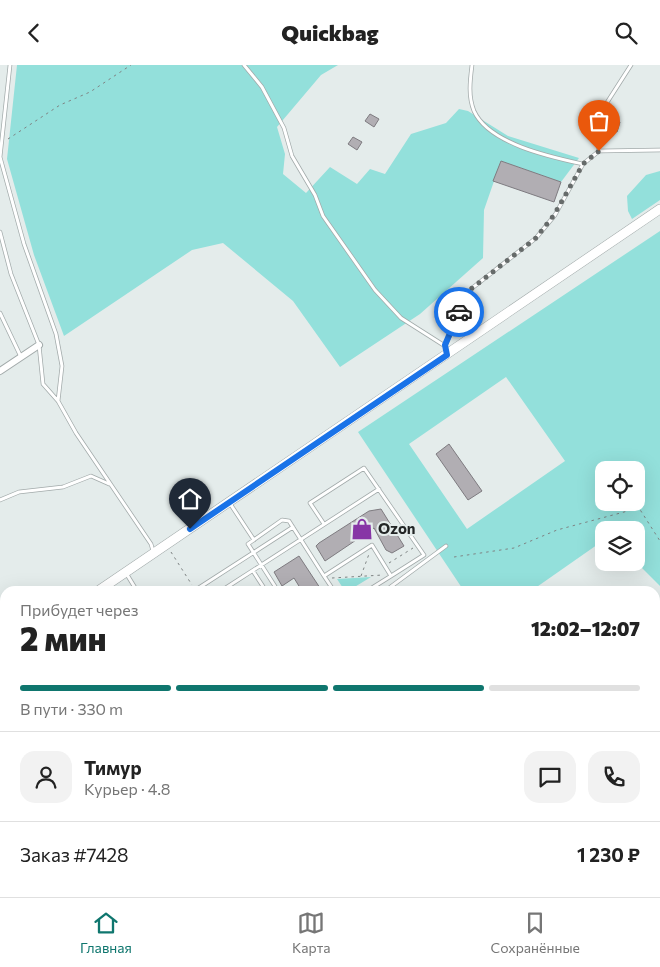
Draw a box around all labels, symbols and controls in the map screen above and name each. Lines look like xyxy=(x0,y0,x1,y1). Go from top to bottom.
icon: back xyxy=(20,19,48,47)
text: Quickbag xyxy=(281,19,379,46)
icon: search xyxy=(612,19,640,47)
pin xyxy=(578,100,620,151)
icon: bag xyxy=(585,107,613,135)
courier xyxy=(434,287,484,337)
icon: car xyxy=(445,298,473,326)
map controls xyxy=(595,461,645,571)
button: locate xyxy=(595,461,645,511)
pin xyxy=(169,478,211,529)
icon: home xyxy=(176,485,204,513)
shop icon: Ozon xyxy=(349,516,375,542)
place label: Ozon xyxy=(378,519,416,537)
button: layers xyxy=(595,521,645,571)
text: Прибудет через xyxy=(20,600,139,619)
text: 12:02–12:07 xyxy=(531,617,640,640)
text: 2 мин xyxy=(20,618,106,658)
text: В пути · 330 m xyxy=(20,699,123,718)
button: person xyxy=(20,751,72,803)
button: chat xyxy=(524,751,576,803)
button: phone xyxy=(588,751,640,803)
text: Тимур xyxy=(84,756,142,779)
text: Курьер · 4.8 xyxy=(84,779,170,798)
text: Заказ #7428 xyxy=(20,843,129,866)
text: 1 230 ₽ xyxy=(577,843,640,866)
tab: Главная xyxy=(80,909,132,956)
tab: Карта xyxy=(292,909,331,956)
tab: Сохранённые xyxy=(491,909,580,956)

